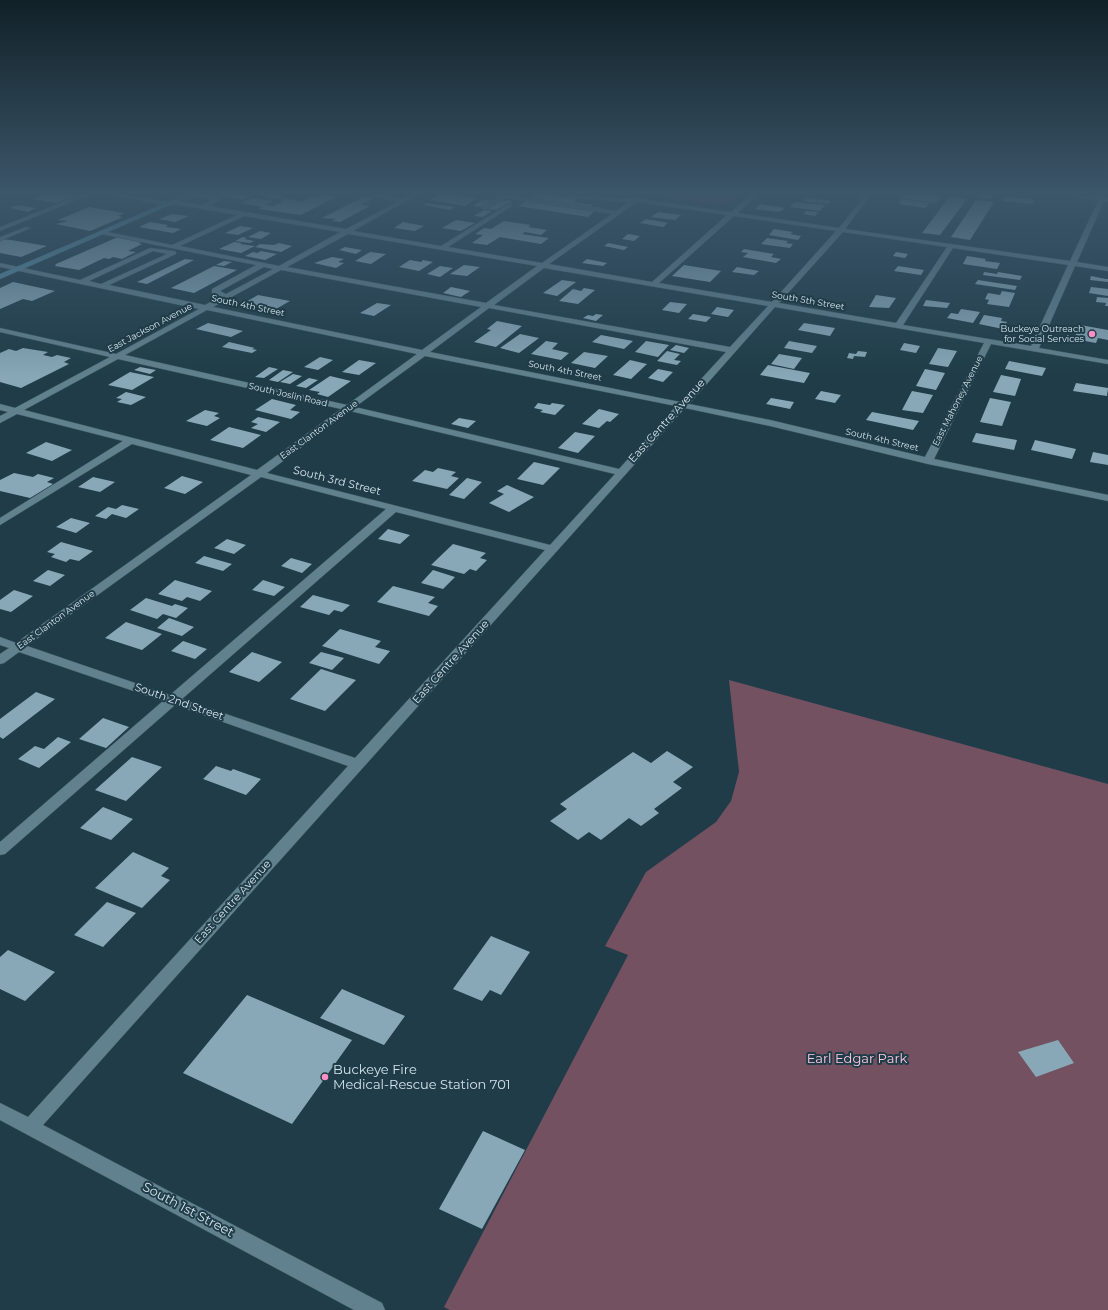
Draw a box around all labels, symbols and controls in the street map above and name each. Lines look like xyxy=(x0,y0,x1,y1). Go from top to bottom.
street label: South 5th Street xyxy=(771,289,845,313)
street label: South 4th Street xyxy=(210,293,286,319)
street label: East Jackson Avenue xyxy=(106,301,194,355)
place label: Buckeye Outreach for Social Services xyxy=(1001,324,1084,345)
marker: Buckeye Outreach for Social Services xyxy=(1087,329,1097,339)
street label: East Mahoney Avenue xyxy=(930,354,986,448)
street label: South 4th Street xyxy=(527,359,603,383)
street label: East Centre Avenue xyxy=(626,376,708,466)
street label: South Joslin Road xyxy=(247,381,329,409)
street label: East Clanton Avenue xyxy=(278,398,360,462)
street label: South 4th Street xyxy=(844,426,920,454)
street label: South 3rd Street xyxy=(292,464,382,498)
street label: East Clanton Avenue xyxy=(15,588,97,652)
street label: East Centre Avenue xyxy=(410,617,492,707)
street label: South 2nd Street xyxy=(133,681,225,723)
street label: East Centre Avenue xyxy=(192,857,274,947)
park label: Earl Edgar Park xyxy=(807,1051,907,1067)
place label: Buckeye Fire Medical-Rescue Station 701 xyxy=(333,1062,510,1093)
marker: Buckeye Fire Medical-Rescue Station 701 xyxy=(320,1072,330,1082)
street label: South 1st Street xyxy=(140,1179,236,1241)

